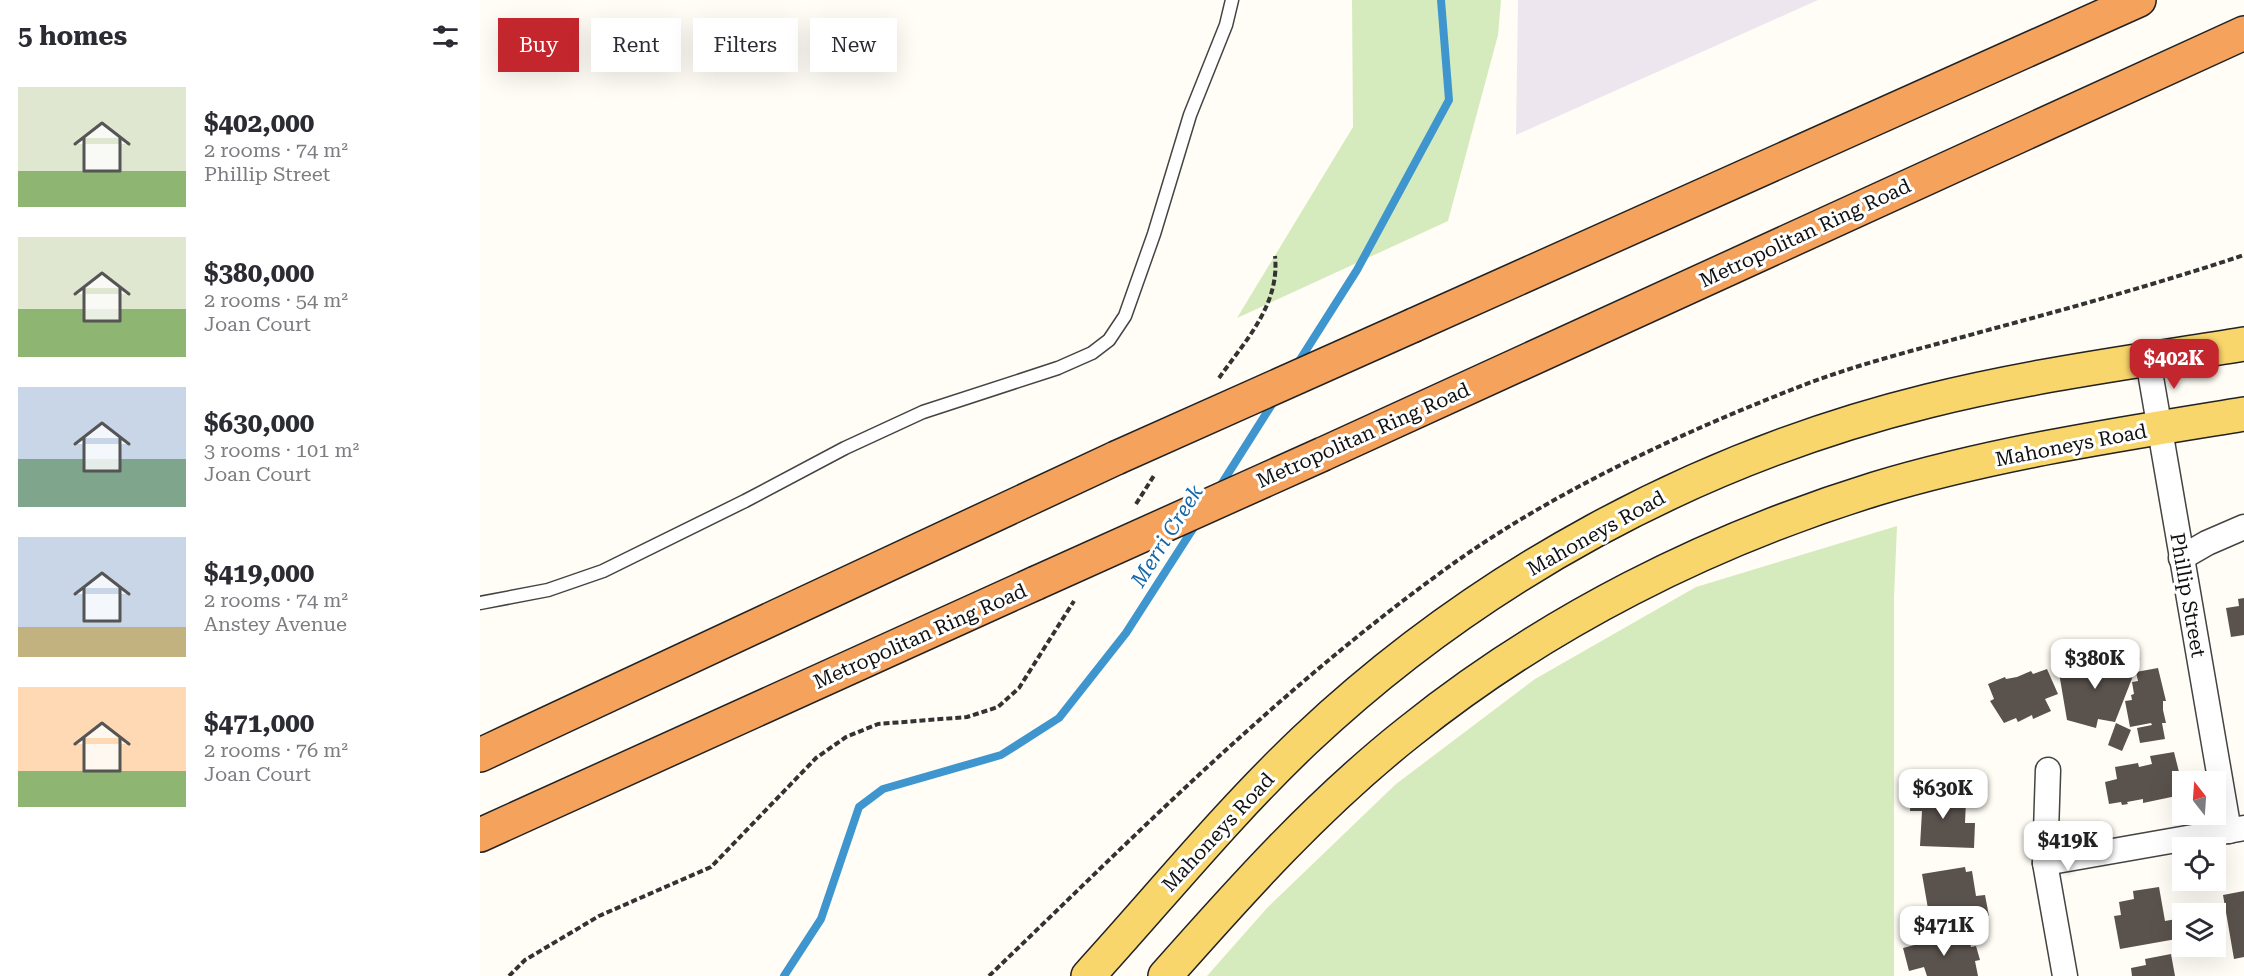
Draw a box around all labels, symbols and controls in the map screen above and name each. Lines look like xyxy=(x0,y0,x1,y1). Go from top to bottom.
chip: Buy xyxy=(498,18,579,72)
chip: Rent xyxy=(591,18,681,72)
chip: Filters xyxy=(693,18,798,72)
chip: New xyxy=(810,18,897,72)
icon: filters xyxy=(429,20,462,53)
text: 5 homes xyxy=(18,21,127,51)
text: $402,000 xyxy=(204,108,314,138)
icon: home xyxy=(66,111,138,183)
text: 2 rooms · 74 m² xyxy=(204,138,348,162)
text: Phillip Street xyxy=(204,162,330,186)
street label: Metropolitan Ring Road xyxy=(1696,173,1915,293)
text: $380,000 xyxy=(204,258,314,288)
icon: home xyxy=(66,261,138,333)
text: 2 rooms · 54 m² xyxy=(204,288,348,312)
text: Joan Court xyxy=(204,312,311,336)
pin: $402K xyxy=(2132,339,2216,390)
text: $402K xyxy=(2144,346,2204,370)
street label: Metropolitan Ring Road xyxy=(1253,377,1473,493)
text: $630,000 xyxy=(204,408,314,438)
icon: home xyxy=(66,411,138,483)
street label: Mahoneys Road xyxy=(1993,419,2149,471)
text: 3 rooms · 101 m² xyxy=(204,438,359,462)
text: Joan Court xyxy=(204,462,311,486)
water label: Merri Creek xyxy=(1126,480,1208,592)
street label: Mahoneys Road xyxy=(1523,485,1669,581)
street label: Phillip Street xyxy=(2165,531,2211,660)
text: $419,000 xyxy=(204,558,314,588)
icon: home xyxy=(66,561,138,633)
street label: Metropolitan Ring Road xyxy=(810,578,1030,694)
text: 2 rooms · 74 m² xyxy=(204,588,348,612)
text: Anstey Avenue xyxy=(204,612,347,636)
pin: $380K xyxy=(2053,639,2137,690)
text: $380K xyxy=(2065,646,2125,670)
text: $471,000 xyxy=(204,708,314,738)
icon: home xyxy=(66,711,138,783)
text: 2 rooms · 76 m² xyxy=(204,738,348,762)
text: Joan Court xyxy=(204,762,311,786)
street label: Mahoneys Road xyxy=(1157,767,1279,896)
pin: $630K xyxy=(1901,769,1985,820)
north arrow xyxy=(2172,771,2226,825)
map controls xyxy=(2172,771,2226,957)
text: $630K xyxy=(1913,776,1973,800)
pin: $419K xyxy=(2026,821,2110,872)
text: $419K xyxy=(2038,828,2098,852)
button: locate xyxy=(2172,837,2226,891)
button: layers xyxy=(2172,903,2226,957)
pin: $471K xyxy=(1902,906,1986,957)
text: $471K xyxy=(1914,913,1974,937)

